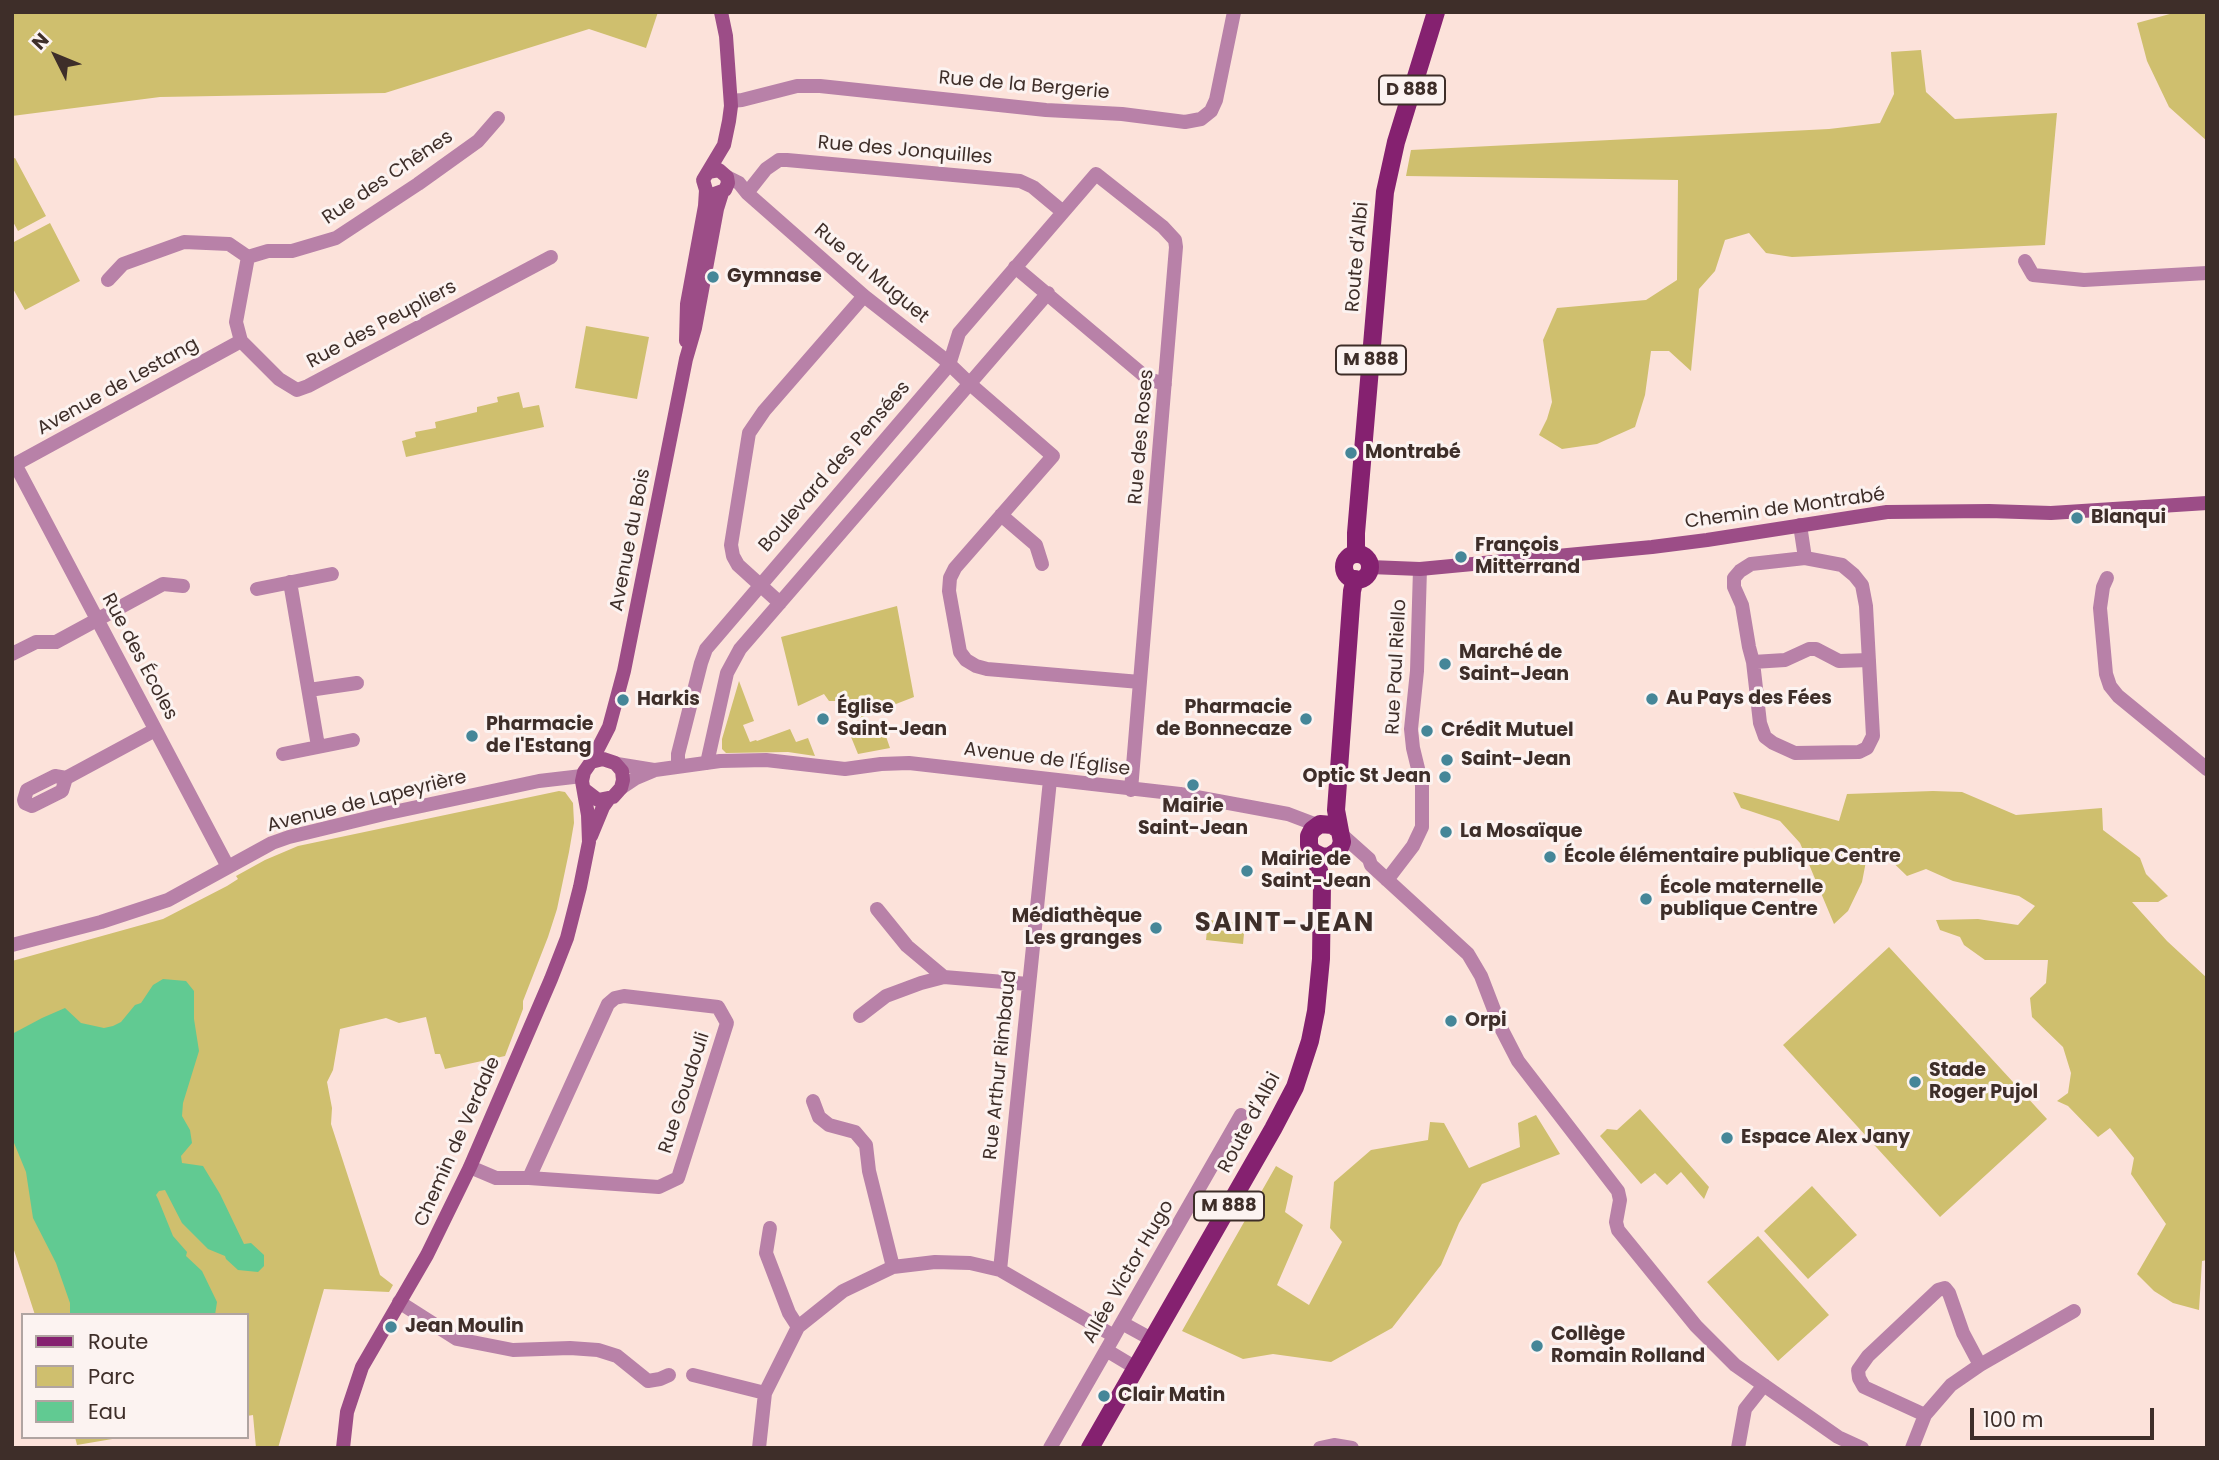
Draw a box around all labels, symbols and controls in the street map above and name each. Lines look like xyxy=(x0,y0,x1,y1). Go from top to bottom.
north arrow xyxy=(21,21,91,91)
text: N xyxy=(26,27,55,56)
street label: Rue de la Bergerie xyxy=(938,67,1110,105)
road number: D 888 xyxy=(1379,76,1445,104)
street label: Rue des Chênes xyxy=(318,126,458,230)
street label: Rue des Jonquilles xyxy=(817,132,993,170)
street label: Route d'Albi xyxy=(1342,201,1374,313)
street label: Rue du Muguet xyxy=(809,219,933,329)
place label: Gymnase xyxy=(727,266,822,288)
marker: Gymnase xyxy=(705,269,721,285)
street label: Rue des Peupliers xyxy=(303,276,461,374)
street label: Avenue de Lestang xyxy=(33,333,203,441)
road number: M 888 xyxy=(1336,346,1406,374)
street label: Rue des Roses xyxy=(1125,369,1159,505)
street label: Boulevard des Pensées xyxy=(755,377,915,557)
place label: Montrabé xyxy=(1365,442,1461,464)
marker: Montrabé xyxy=(1343,445,1359,461)
street label: Avenue du Bois xyxy=(606,467,656,613)
street label: Chemin de Montrabé xyxy=(1683,484,1887,534)
place label: Blanqui xyxy=(2091,507,2166,529)
marker: Blanqui xyxy=(2069,510,2085,526)
place label: François Mitterrand xyxy=(1475,535,1580,579)
marker: François Mitterrand xyxy=(1453,549,1469,565)
street label: Rue des Écoles xyxy=(96,590,182,724)
street label: Rue Paul Riello xyxy=(1382,599,1412,735)
place label: Marché de Saint-Jean xyxy=(1459,642,1569,686)
marker: Marché de Saint-Jean xyxy=(1437,656,1453,672)
place label: Au Pays des Fées xyxy=(1666,688,1832,710)
place label: Harkis xyxy=(637,689,700,711)
marker: Au Pays des Fées xyxy=(1644,691,1660,707)
marker: Harkis xyxy=(615,692,631,708)
place label: Église Saint-Jean xyxy=(837,697,947,741)
place label: Pharmacie de Bonnecaze xyxy=(1156,697,1292,741)
marker: Église Saint-Jean xyxy=(815,711,831,727)
marker: Pharmacie de Bonnecaze xyxy=(1298,711,1314,727)
place label: Pharmacie de l'Estang xyxy=(486,714,594,758)
place label: Crédit Mutuel xyxy=(1441,720,1574,742)
marker: Crédit Mutuel xyxy=(1419,723,1435,739)
marker: Pharmacie de l'Estang xyxy=(464,728,480,744)
street label: Avenue de l'Église xyxy=(963,738,1131,782)
place label: Saint-Jean xyxy=(1461,749,1571,771)
marker: Saint-Jean xyxy=(1439,752,1455,768)
street label: Avenue de Lapeyrière xyxy=(265,766,469,838)
place label: Optic St Jean xyxy=(1303,766,1431,788)
marker: Optic St Jean xyxy=(1437,769,1453,785)
marker: Mairie Saint-Jean xyxy=(1185,777,1201,793)
place label: Mairie Saint-Jean xyxy=(1138,796,1248,840)
place label: La Mosaïque xyxy=(1460,821,1583,843)
marker: La Mosaïque xyxy=(1438,824,1454,840)
place label: École élémentaire publique Centre xyxy=(1564,846,1901,868)
place label: Mairie de Saint-Jean xyxy=(1261,849,1371,893)
marker: École élémentaire publique Centre xyxy=(1542,849,1558,865)
marker: Mairie de Saint-Jean xyxy=(1239,863,1255,879)
place label: École maternelle publique Centre xyxy=(1660,877,1823,921)
marker: École maternelle publique Centre xyxy=(1638,891,1654,907)
place label: Médiathèque Les granges xyxy=(1012,906,1142,950)
district label: SAINT-JEAN xyxy=(1196,908,1374,940)
marker: Médiathèque Les granges xyxy=(1148,920,1164,936)
street label: Rue Arthur Rimbaud xyxy=(980,969,1022,1161)
place label: Orpi xyxy=(1465,1010,1507,1032)
marker: Orpi xyxy=(1443,1013,1459,1029)
street label: Rue Goudouli xyxy=(655,1029,715,1157)
street label: Chemin de Verdale xyxy=(410,1053,506,1231)
place label: Stade Roger Pujol xyxy=(1929,1060,2038,1104)
street label: Route d'Albi xyxy=(1214,1069,1286,1177)
marker: Stade Roger Pujol xyxy=(1907,1074,1923,1090)
place label: Espace Alex Jany xyxy=(1741,1127,1910,1149)
marker: Espace Alex Jany xyxy=(1719,1130,1735,1146)
road number: M 888 xyxy=(1194,1191,1264,1220)
street label: Allée Victor Hugo xyxy=(1079,1196,1179,1348)
legend xyxy=(21,1313,248,1439)
place label: Jean Moulin xyxy=(405,1316,524,1338)
marker: Jean Moulin xyxy=(383,1319,399,1335)
place label: Collège Romain Rolland xyxy=(1551,1324,1705,1368)
text: Route xyxy=(88,1327,148,1356)
marker: Collège Romain Rolland xyxy=(1529,1338,1545,1354)
text: Parc xyxy=(88,1362,135,1391)
place label: Clair Matin xyxy=(1118,1385,1225,1407)
marker: Clair Matin xyxy=(1096,1388,1112,1404)
scale bar xyxy=(1974,1394,2158,1438)
text: Eau xyxy=(88,1397,126,1426)
text: 100 m xyxy=(1983,1405,2043,1434)

